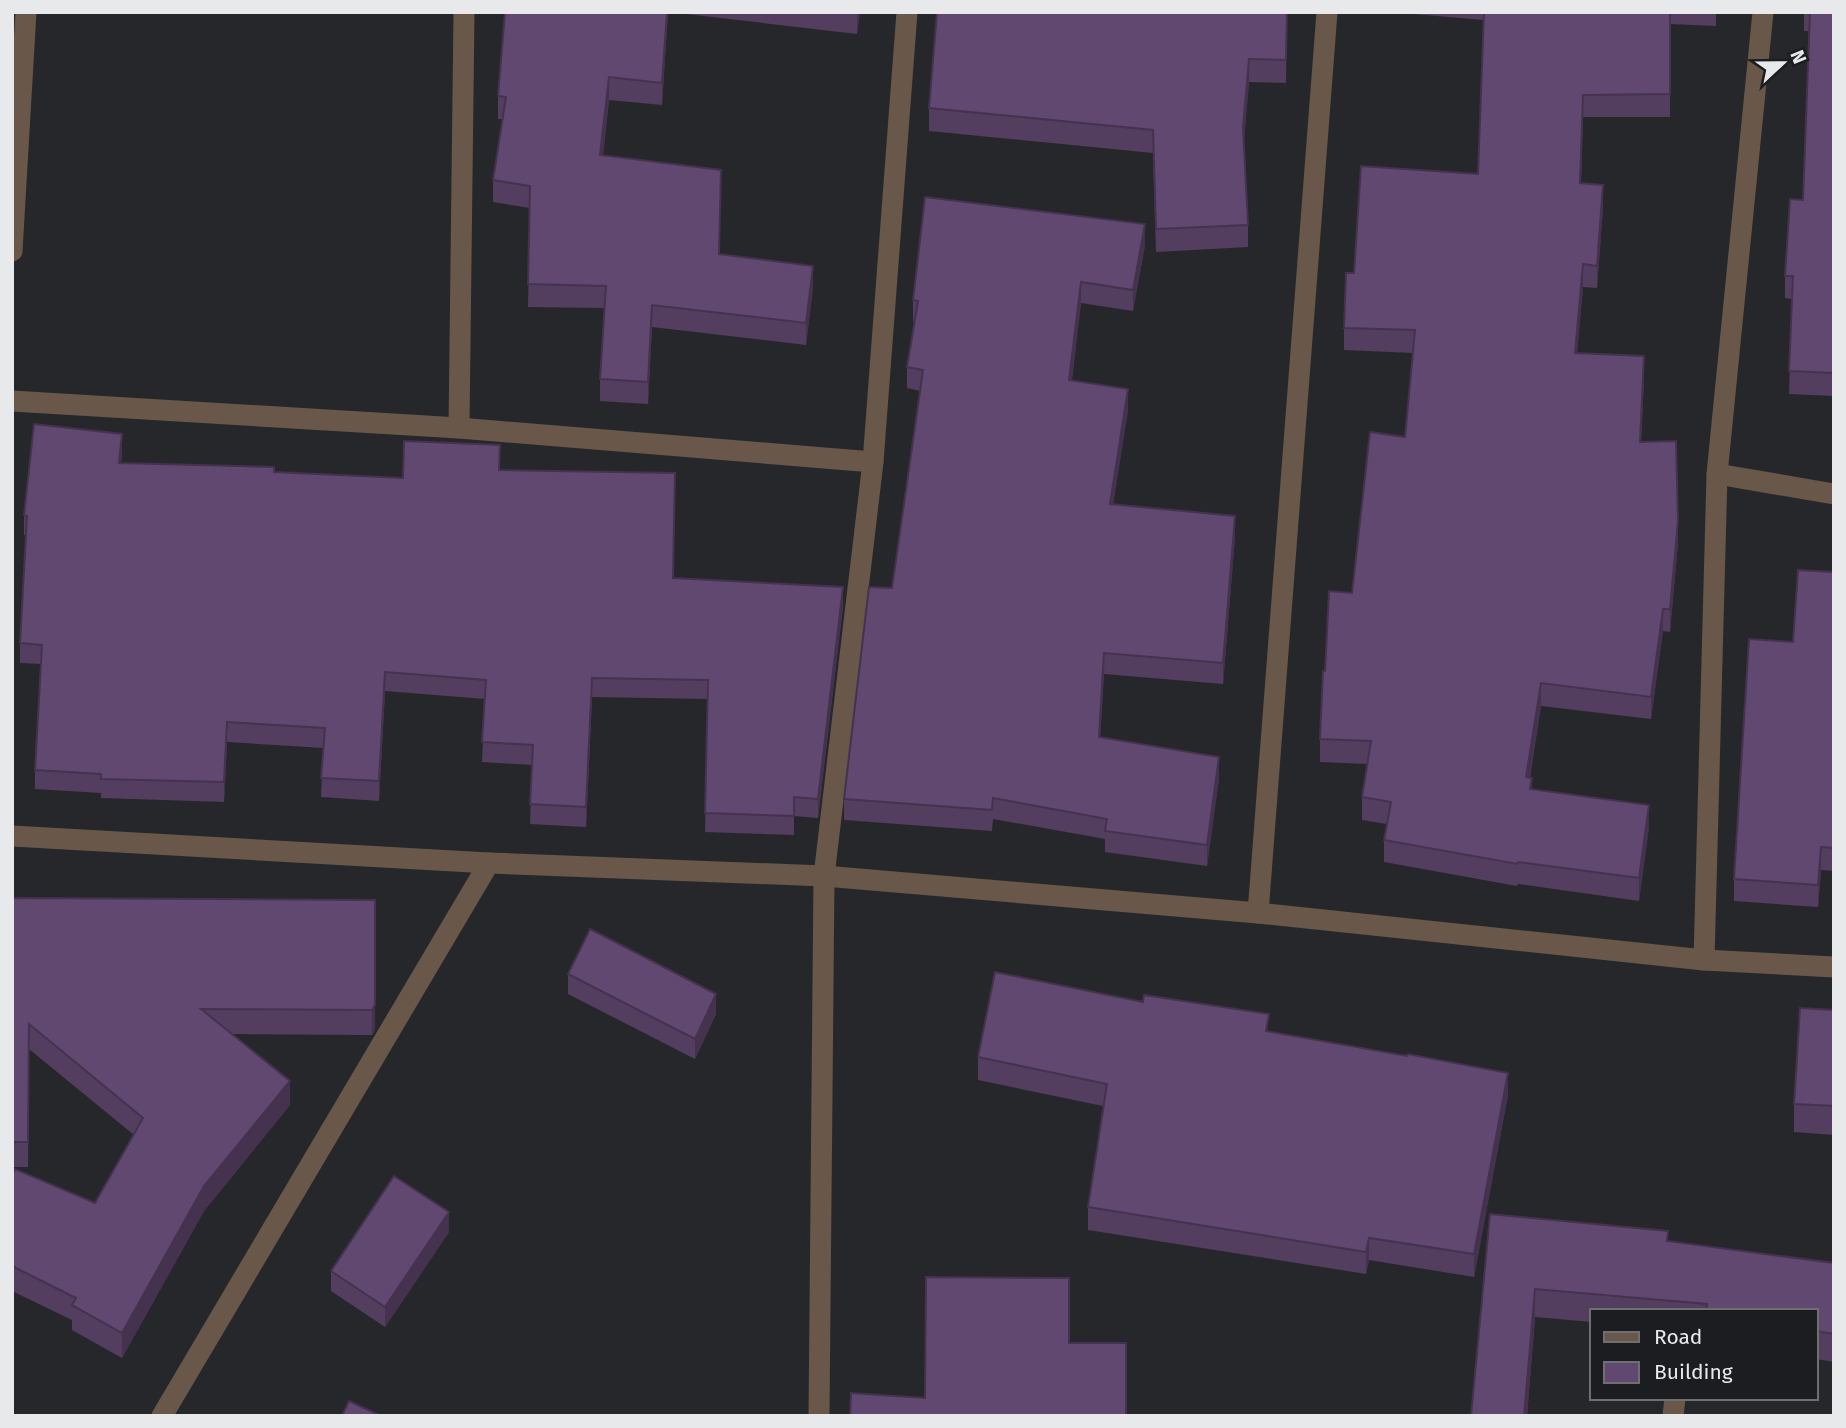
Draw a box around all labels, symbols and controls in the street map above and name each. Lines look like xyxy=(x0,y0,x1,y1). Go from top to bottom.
north arrow xyxy=(1748,28,1818,98)
text: N xyxy=(1785,47,1811,67)
legend xyxy=(1590,1309,1818,1400)
text: Road xyxy=(1654,1324,1702,1350)
text: Building xyxy=(1654,1359,1733,1385)

